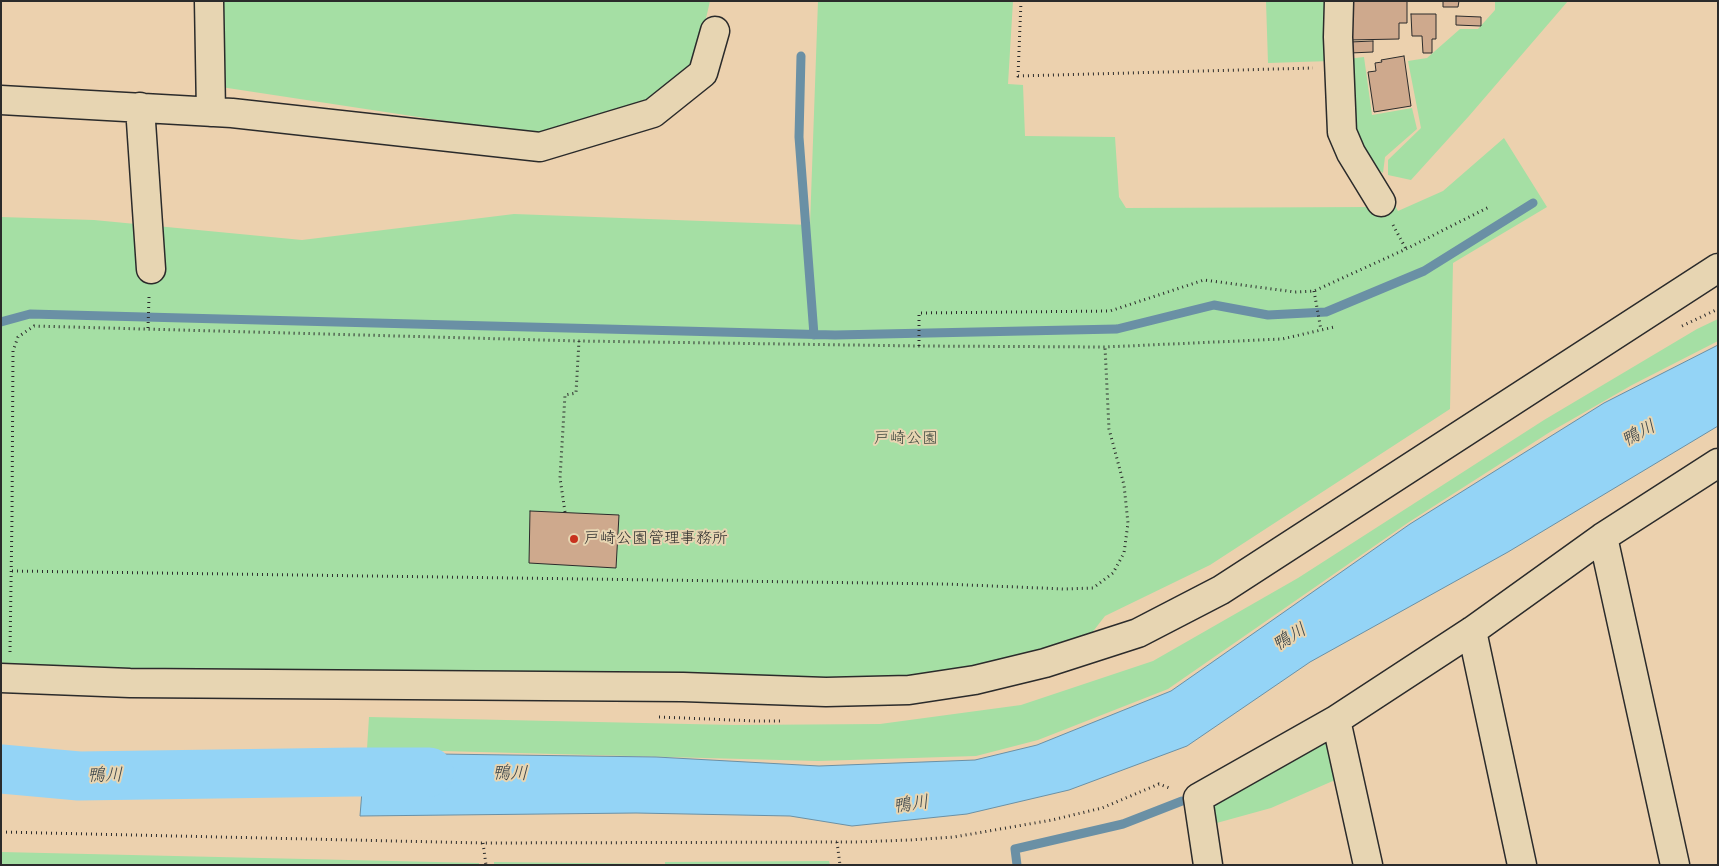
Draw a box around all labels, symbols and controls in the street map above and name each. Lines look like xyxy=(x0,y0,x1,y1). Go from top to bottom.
water label: 鴨川 xyxy=(1618,416,1660,452)
park label: 戸崎公園 xyxy=(874,429,938,449)
place label: 戸崎公園管理事務所 xyxy=(584,529,728,549)
marker: 戸崎公園管理事務所 xyxy=(568,533,580,545)
water label: 鴨川 xyxy=(1269,619,1311,657)
water label: 鴨川 xyxy=(492,763,528,785)
water label: 鴨川 xyxy=(87,765,123,787)
water label: 鴨川 xyxy=(892,792,930,818)

